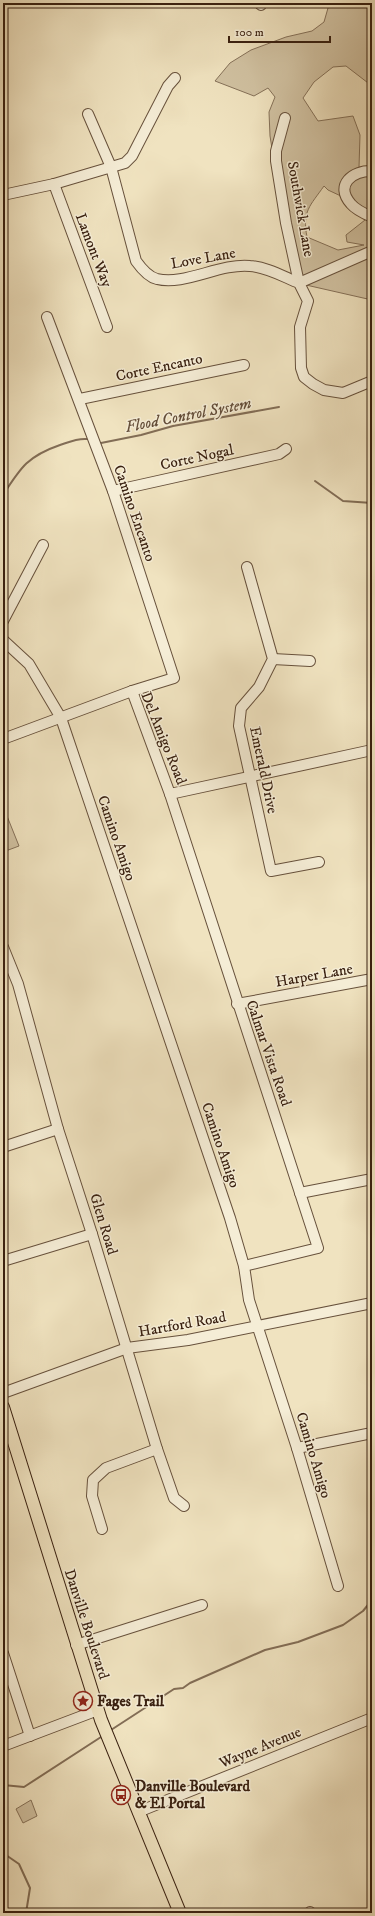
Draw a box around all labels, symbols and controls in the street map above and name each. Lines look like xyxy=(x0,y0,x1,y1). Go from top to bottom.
scale bar xyxy=(229,18,330,44)
text: 100 m xyxy=(235,25,264,40)
street label: Southwick Lane xyxy=(283,160,318,258)
street label: Lamont Way xyxy=(71,210,117,291)
street label: Love Lane xyxy=(169,243,237,274)
street label: Corte Encanto xyxy=(114,349,204,386)
water label: Flood Control System xyxy=(123,393,253,437)
street label: Corte Nogal xyxy=(159,440,236,475)
street label: Camino Encanto xyxy=(109,462,160,564)
street label: Del Amigo Road xyxy=(136,689,191,788)
street label: Emerald Drive xyxy=(245,725,282,815)
street label: Camino Amigo xyxy=(93,793,140,883)
street label: Harper Lane xyxy=(274,959,354,992)
street label: Calmar Vista Road xyxy=(241,998,296,1109)
street label: Camino Amigo xyxy=(197,1100,244,1190)
street label: Glen Road xyxy=(85,1191,122,1258)
street label: Hartford Road xyxy=(137,1307,228,1342)
street label: Camino Amigo xyxy=(291,1410,336,1501)
street label: Danville Boulevard xyxy=(60,1567,113,1682)
place icon: Fages Trail xyxy=(72,1690,94,1712)
place label: Fages Trail xyxy=(97,1692,164,1711)
street label: Wayne Avenue xyxy=(215,1722,304,1773)
place label: Danville Boulevard & El Portal xyxy=(135,1777,250,1813)
bus stop icon: Danville Boulevard & El Portal xyxy=(110,1784,132,1806)

